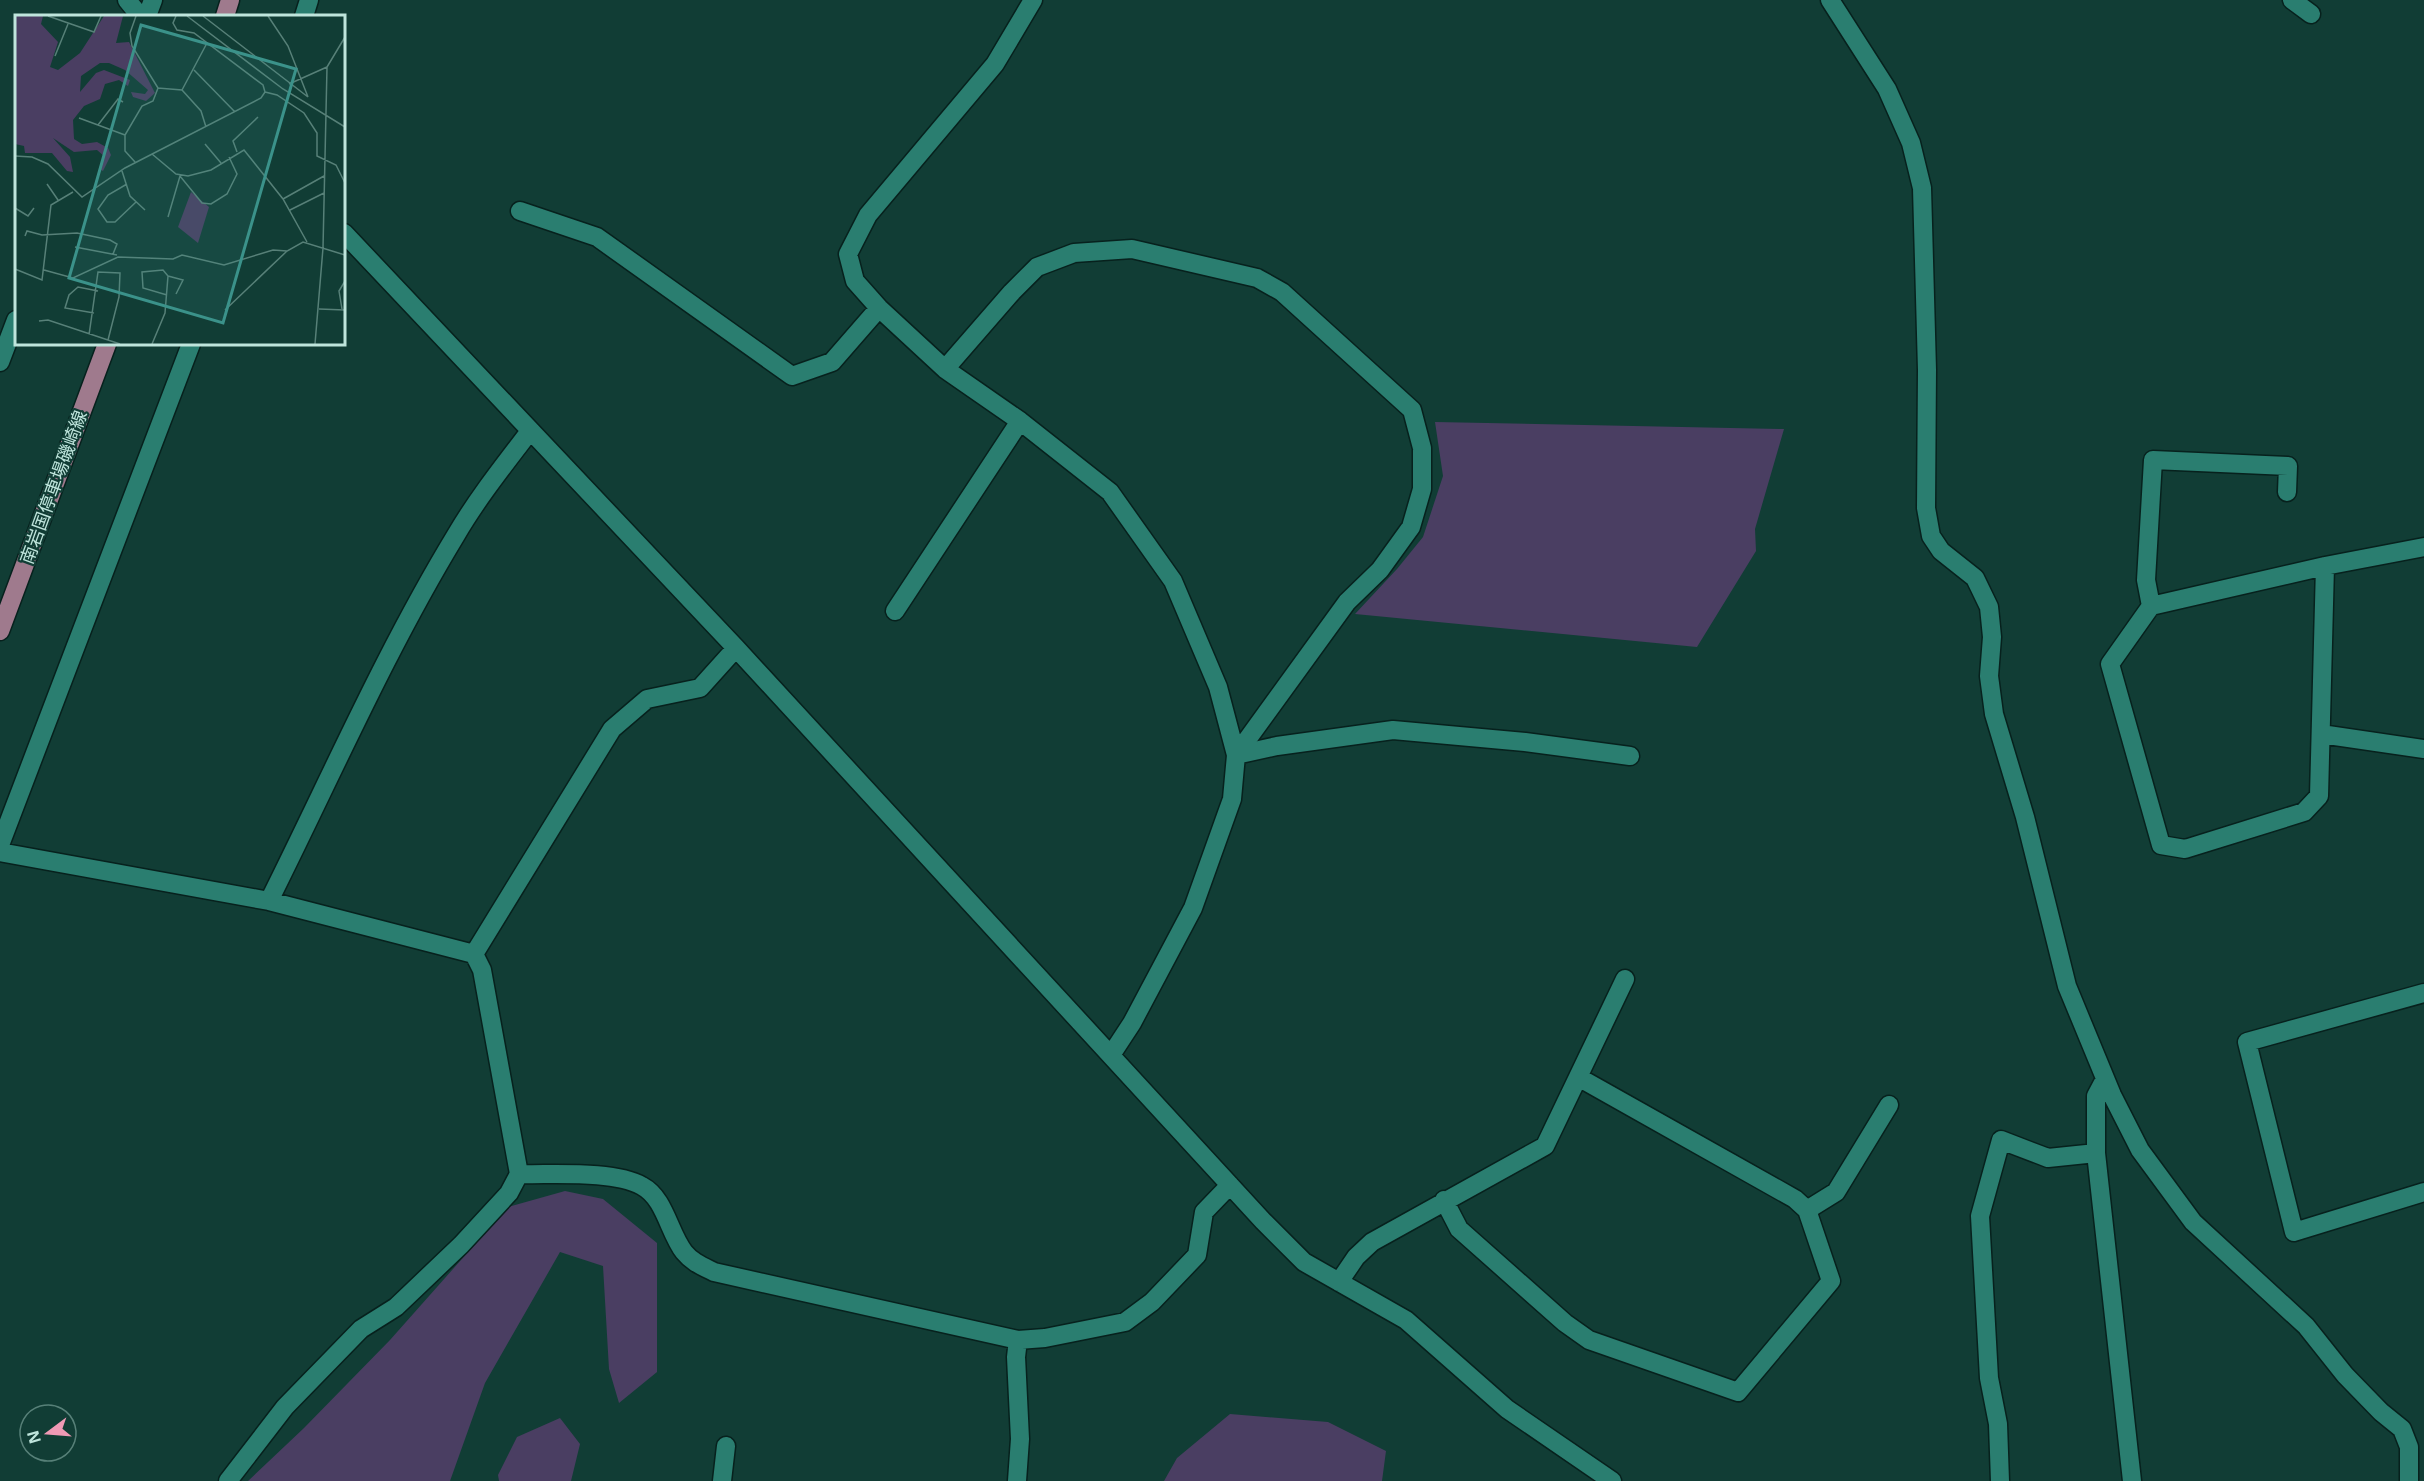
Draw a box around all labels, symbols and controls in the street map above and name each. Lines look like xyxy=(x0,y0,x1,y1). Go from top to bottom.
inset map xyxy=(15,15,345,345)
street label: 南岩国停車場磯崎線 xyxy=(14,407,92,567)
north arrow xyxy=(18,1403,78,1463)
text: N xyxy=(21,1428,46,1446)

